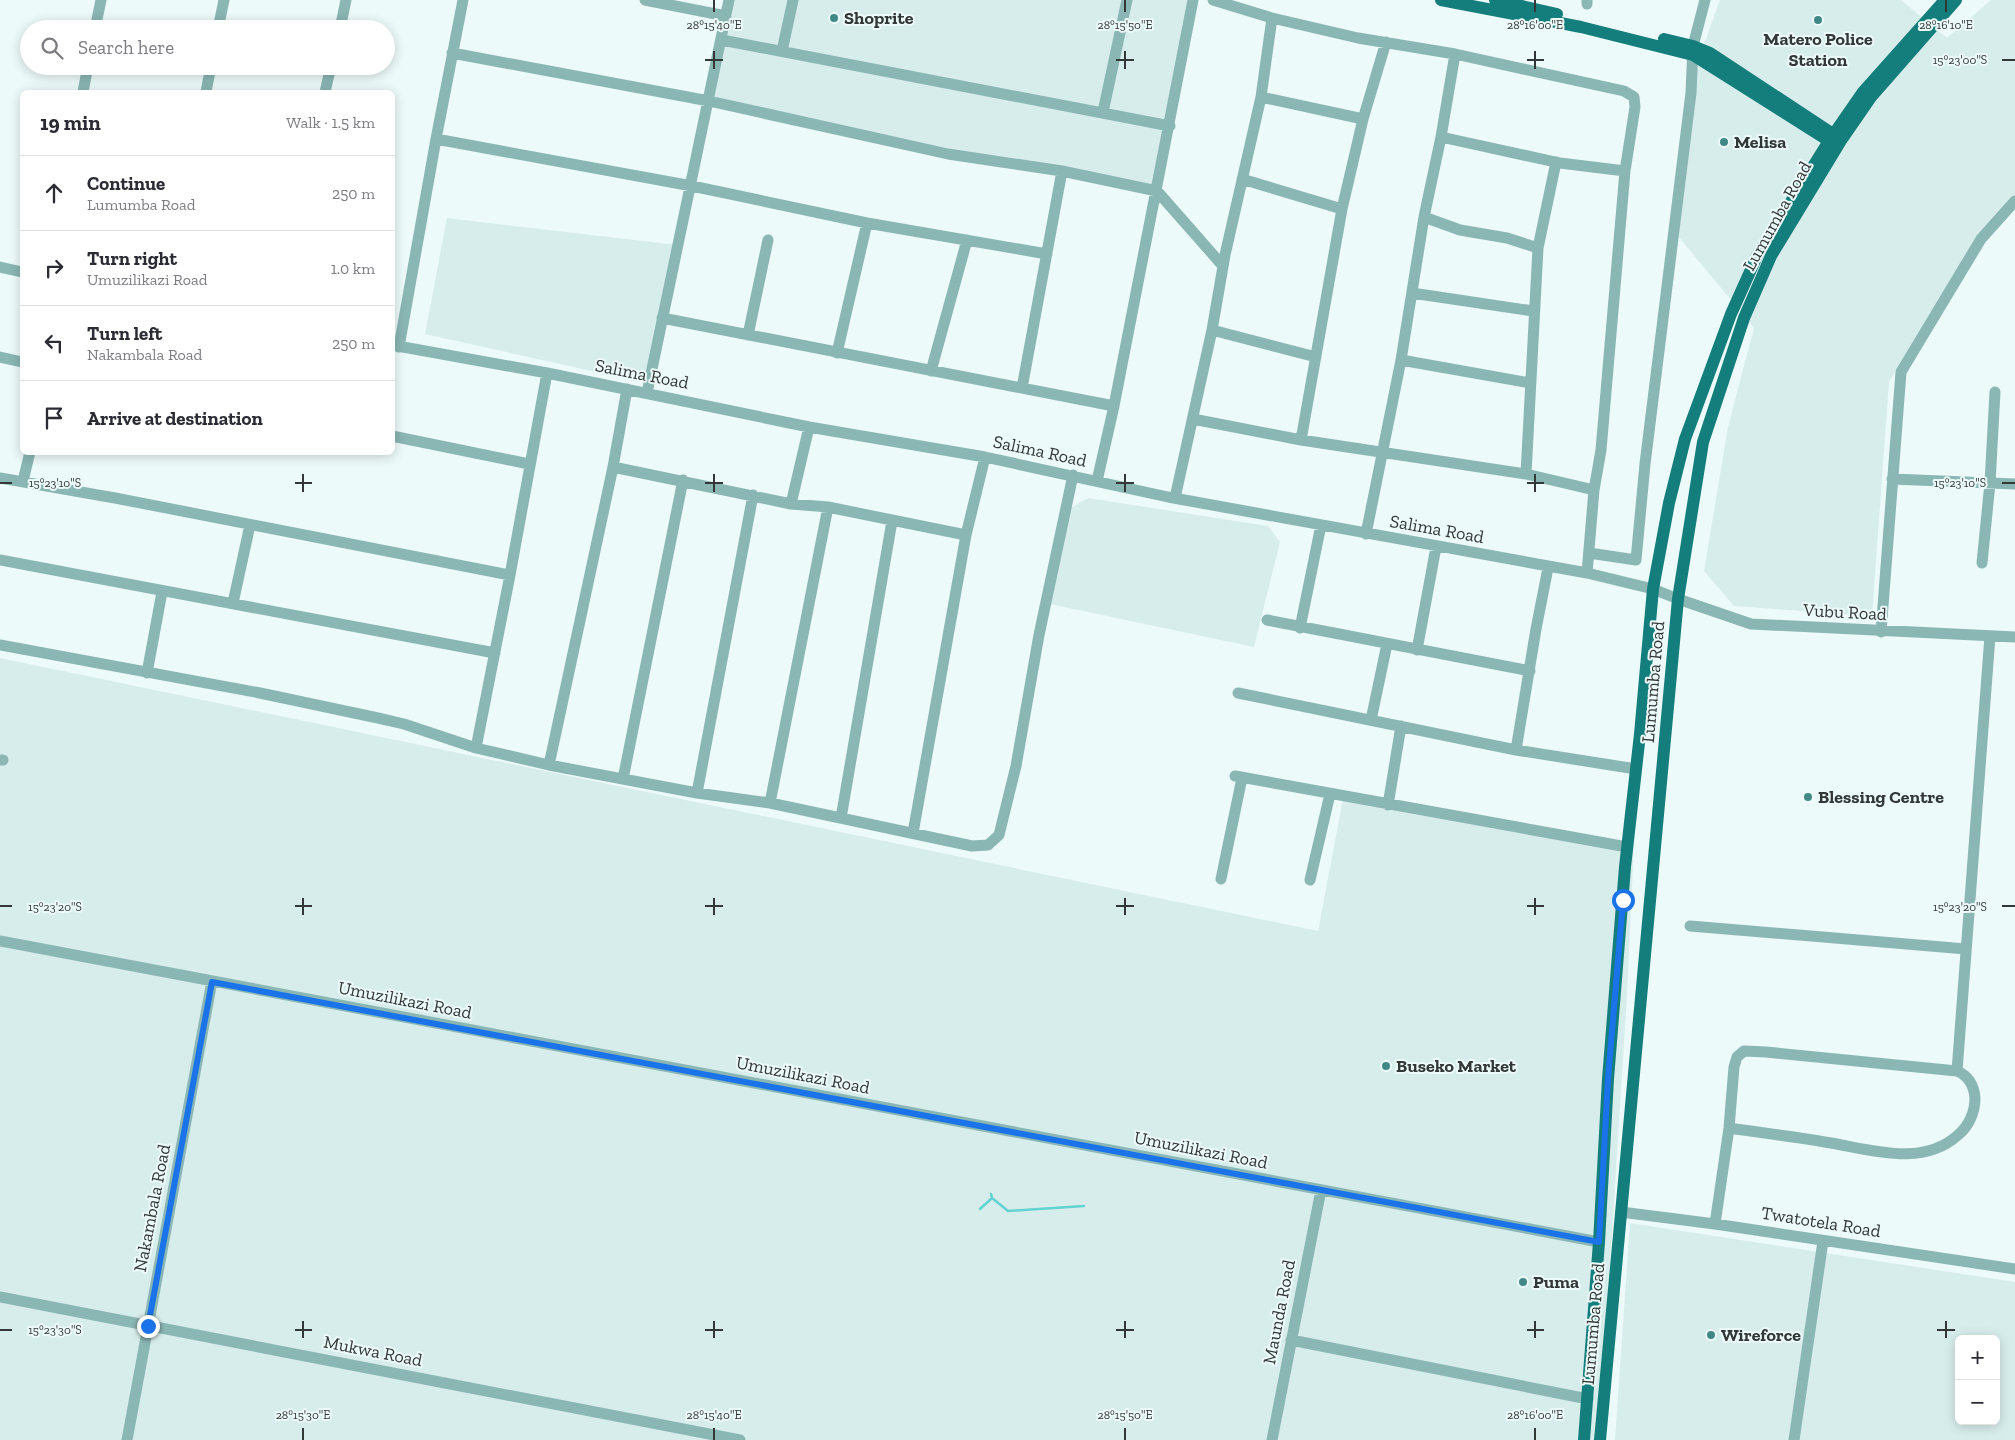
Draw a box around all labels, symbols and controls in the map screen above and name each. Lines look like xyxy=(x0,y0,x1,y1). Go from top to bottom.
place label: Shoprite xyxy=(844,7,914,29)
marker: Shoprite xyxy=(828,12,840,24)
marker: Matero Police Station xyxy=(1812,14,1824,26)
text: 28°15'40"E xyxy=(687,18,741,32)
text: 28°15'50"E xyxy=(1097,18,1153,32)
text: 28°16'00"E xyxy=(1507,18,1563,32)
text: 28°16'10"E xyxy=(1919,18,1973,32)
search box xyxy=(20,20,395,75)
place label: Matero Police Station xyxy=(1763,28,1873,71)
icon: search xyxy=(38,34,66,62)
text: Search here xyxy=(78,36,174,59)
text: 15°23'00"S xyxy=(1933,53,1987,67)
text: 19 min xyxy=(40,110,101,135)
text: Walk · 1.5 km xyxy=(286,113,375,132)
place label: Melisa xyxy=(1734,131,1786,153)
marker: Melisa xyxy=(1718,136,1730,148)
street label: Lumumba Road xyxy=(1738,157,1816,275)
text: Continue xyxy=(87,172,165,195)
icon: ahead xyxy=(40,179,68,207)
text: 250 m xyxy=(332,184,375,203)
text: Lumumba Road xyxy=(87,195,195,214)
text: Turn right xyxy=(87,247,177,270)
icon: right xyxy=(40,254,68,282)
text: 1.0 km xyxy=(331,259,375,278)
text: Umuzilikazi Road xyxy=(87,270,208,289)
text: Turn left xyxy=(87,322,162,345)
icon: left xyxy=(40,329,68,357)
text: 250 m xyxy=(332,334,375,353)
text: Nakambala Road xyxy=(87,345,202,364)
street label: Salima Road xyxy=(593,354,691,394)
icon: arrive xyxy=(40,404,68,432)
text: Arrive at destination xyxy=(87,407,263,430)
street label: Salima Road xyxy=(991,430,1089,472)
text: 15°23'10"S xyxy=(29,476,81,490)
text: 15°23'10"S xyxy=(1934,476,1986,490)
street label: Salima Road xyxy=(1388,510,1486,548)
street label: Vubu Road xyxy=(1802,599,1887,625)
street label: Lumumba Road xyxy=(1637,620,1669,744)
place label: Blessing Centre xyxy=(1818,786,1944,808)
marker: Blessing Centre xyxy=(1802,791,1814,803)
route start xyxy=(1612,889,1635,912)
text: 15°23'20"S xyxy=(28,900,82,914)
text: 15°23'20"S xyxy=(1933,900,1987,914)
street label: Umuzilikazi Road xyxy=(336,976,474,1024)
street label: Umuzilikazi Road xyxy=(734,1051,872,1099)
place label: Buseko Market xyxy=(1396,1055,1517,1077)
marker: Buseko Market xyxy=(1380,1060,1392,1072)
street label: Umuzilikazi Road xyxy=(1132,1126,1270,1174)
street label: Nakambala Road xyxy=(129,1142,175,1274)
street label: Twatotela Road xyxy=(1760,1202,1882,1242)
street label: Maunda Road xyxy=(1258,1258,1300,1366)
street label: Lumumba Road xyxy=(1577,1262,1609,1386)
place label: Puma xyxy=(1533,1271,1579,1293)
marker: Puma xyxy=(1517,1276,1529,1288)
route end xyxy=(137,1315,160,1338)
text: 15°23'30"S xyxy=(28,1323,82,1337)
place label: Wireforce xyxy=(1721,1324,1801,1346)
marker: Wireforce xyxy=(1705,1329,1717,1341)
street label: Mukwa Road xyxy=(322,1331,424,1371)
map controls xyxy=(1955,1335,2000,1425)
button: + xyxy=(1955,1335,2000,1380)
button: − xyxy=(1955,1380,2000,1425)
text: 28°15'30"E xyxy=(276,1408,330,1422)
text: 28°15'40"E xyxy=(687,1408,741,1422)
text: 28°15'50"E xyxy=(1097,1408,1153,1422)
text: 28°16'00"E xyxy=(1507,1408,1563,1422)

